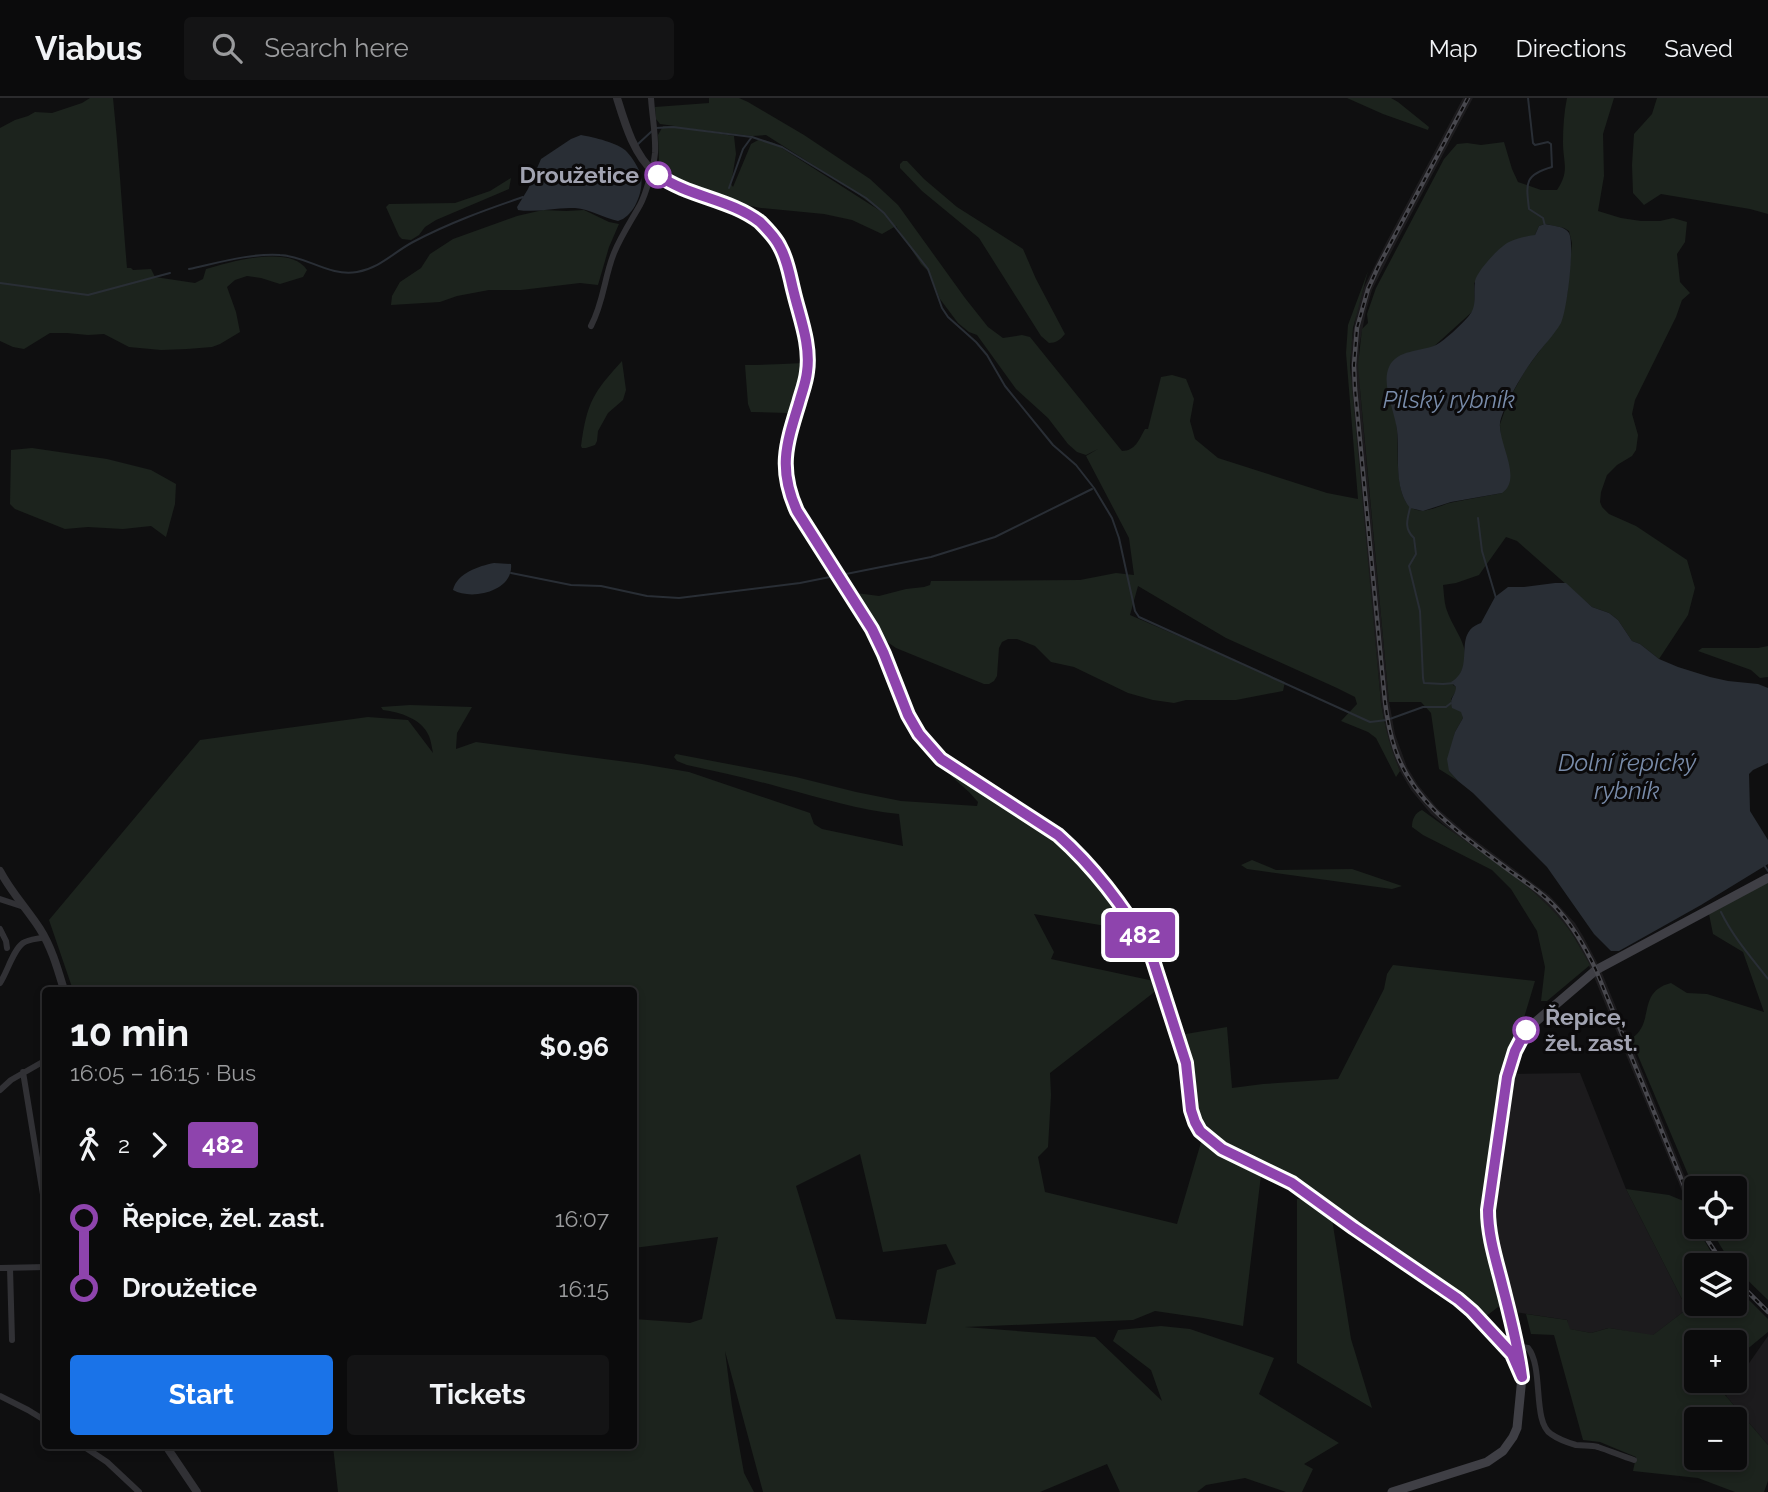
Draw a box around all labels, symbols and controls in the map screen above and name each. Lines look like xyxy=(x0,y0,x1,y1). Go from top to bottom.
search box xyxy=(184,17,674,80)
text: Viabus xyxy=(35,29,142,68)
icon: search xyxy=(208,29,246,67)
text: Search here xyxy=(264,33,409,63)
text: Map xyxy=(1429,34,1478,63)
text: Directions xyxy=(1516,34,1626,63)
text: Saved xyxy=(1664,34,1733,63)
place label: Droužetice xyxy=(520,161,639,188)
marker: Droužetice xyxy=(645,162,671,188)
water label: Pilský rybník xyxy=(1383,385,1515,414)
water label: Dolní řepický rybník xyxy=(1558,748,1697,805)
line badge: 482 xyxy=(1100,912,1180,958)
text: 482 xyxy=(1119,920,1161,949)
place label: Řepice, žel. zast. xyxy=(1545,1003,1638,1056)
text: 10 min xyxy=(70,1010,189,1055)
marker: Řepice, žel. zast. xyxy=(1513,1017,1539,1043)
text: $0.96 xyxy=(540,1032,609,1062)
text: 16:05 – 16:15 · Bus xyxy=(70,1059,256,1086)
icon: walk xyxy=(70,1126,108,1164)
icon: forward xyxy=(140,1126,178,1164)
text: 482 xyxy=(202,1130,244,1159)
text: 2 xyxy=(118,1131,130,1158)
map controls xyxy=(1684,1176,1747,1470)
button: locate xyxy=(1684,1176,1747,1239)
text: Řepice, žel. zast. xyxy=(122,1203,325,1233)
text: 16:07 xyxy=(555,1205,609,1232)
button: layers xyxy=(1684,1253,1747,1316)
text: Droužetice xyxy=(122,1273,257,1303)
text: 16:15 xyxy=(559,1275,609,1302)
button: + xyxy=(1684,1330,1747,1393)
button: Start xyxy=(70,1355,333,1435)
button: Tickets xyxy=(347,1355,609,1435)
button: − xyxy=(1684,1407,1747,1470)

